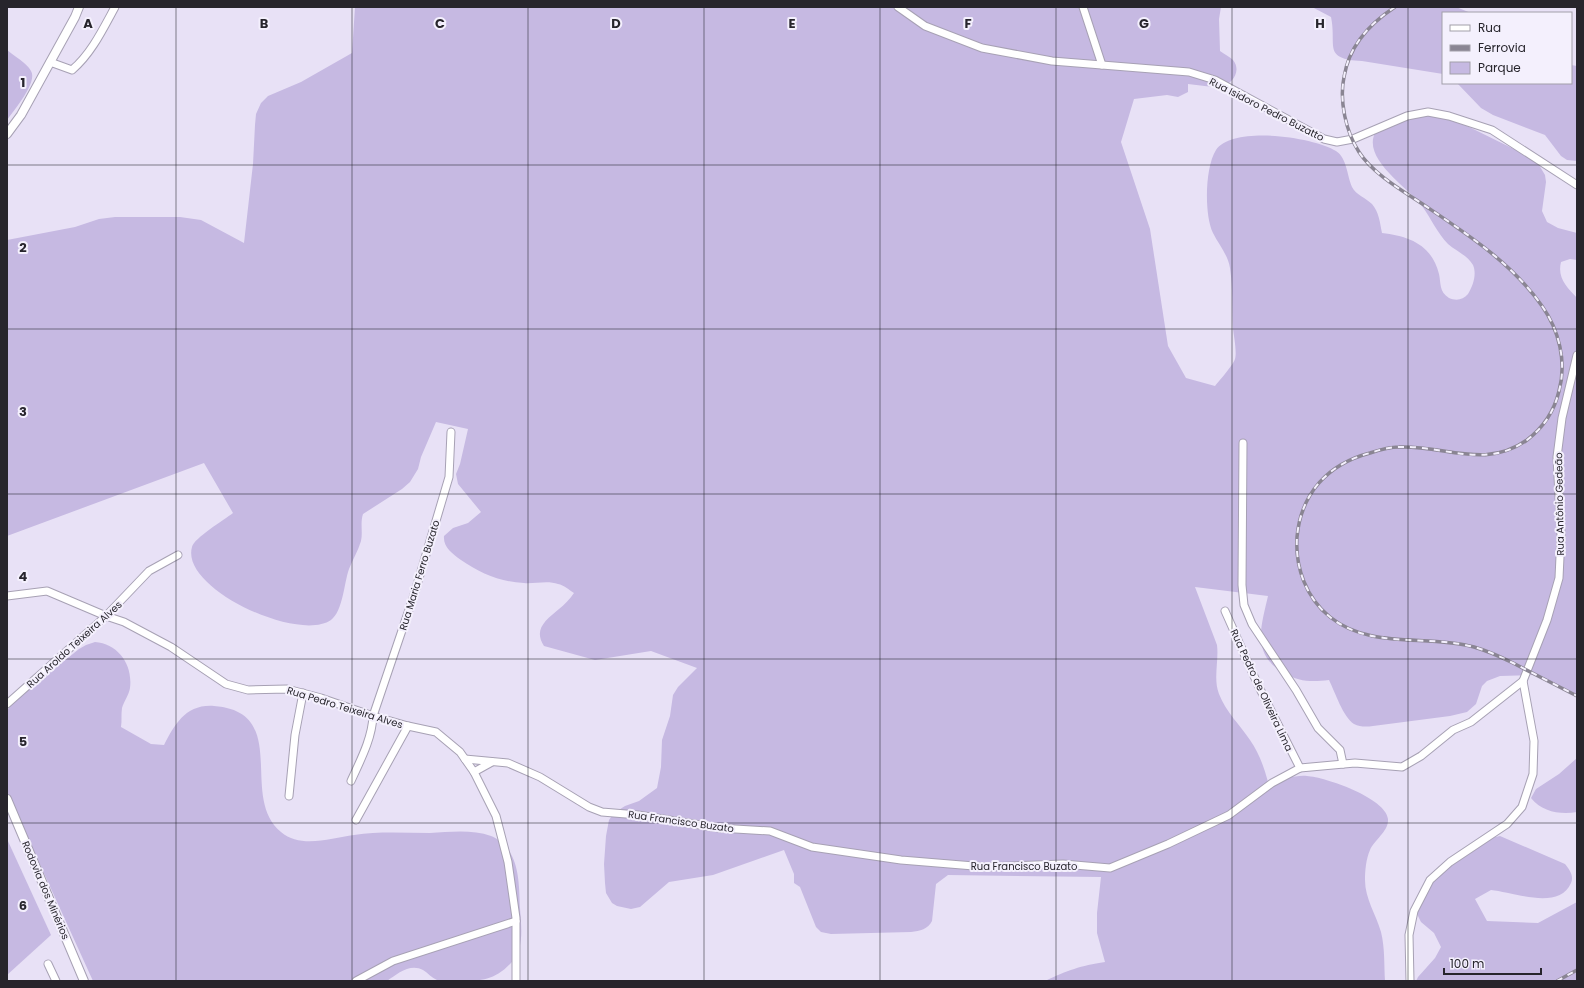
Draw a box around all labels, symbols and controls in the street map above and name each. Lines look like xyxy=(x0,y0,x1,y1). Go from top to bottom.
legend xyxy=(1442,12,1572,84)
text: A xyxy=(83,14,93,33)
text: B xyxy=(260,14,269,33)
text: C xyxy=(435,14,445,33)
text: D xyxy=(611,14,621,33)
text: E xyxy=(788,14,796,33)
text: F xyxy=(964,14,972,33)
text: G xyxy=(1139,14,1149,33)
text: H xyxy=(1315,14,1325,33)
text: Rua xyxy=(1478,19,1501,36)
text: Ferrovia xyxy=(1478,39,1526,56)
text: Parque xyxy=(1478,59,1521,76)
text: 1 xyxy=(21,73,25,92)
street label: Rua Isidoro Pedro Buzatto xyxy=(1207,74,1327,145)
text: 2 xyxy=(19,238,27,257)
text: 3 xyxy=(19,402,27,421)
street label: Rua Antônio Gedeão xyxy=(1551,452,1568,556)
street label: Rua Maria Ferro Buzato xyxy=(396,518,443,632)
text: 4 xyxy=(19,567,28,586)
street label: Rua Aroldo Teixeira Alves xyxy=(23,597,125,691)
street label: Rua Pedro de Oliveira Lima xyxy=(1227,627,1296,754)
street label: Rua Pedro Teixeira Alves xyxy=(285,683,405,732)
text: 5 xyxy=(19,732,27,751)
street label: Rua Francisco Buzato xyxy=(627,807,735,836)
street label: Rodovia dos Minérios xyxy=(18,839,73,942)
street label: Rua Francisco Buzato xyxy=(971,859,1077,874)
text: 6 xyxy=(19,896,27,915)
scale bar xyxy=(1444,950,1541,976)
text: 100 m xyxy=(1450,955,1484,972)

